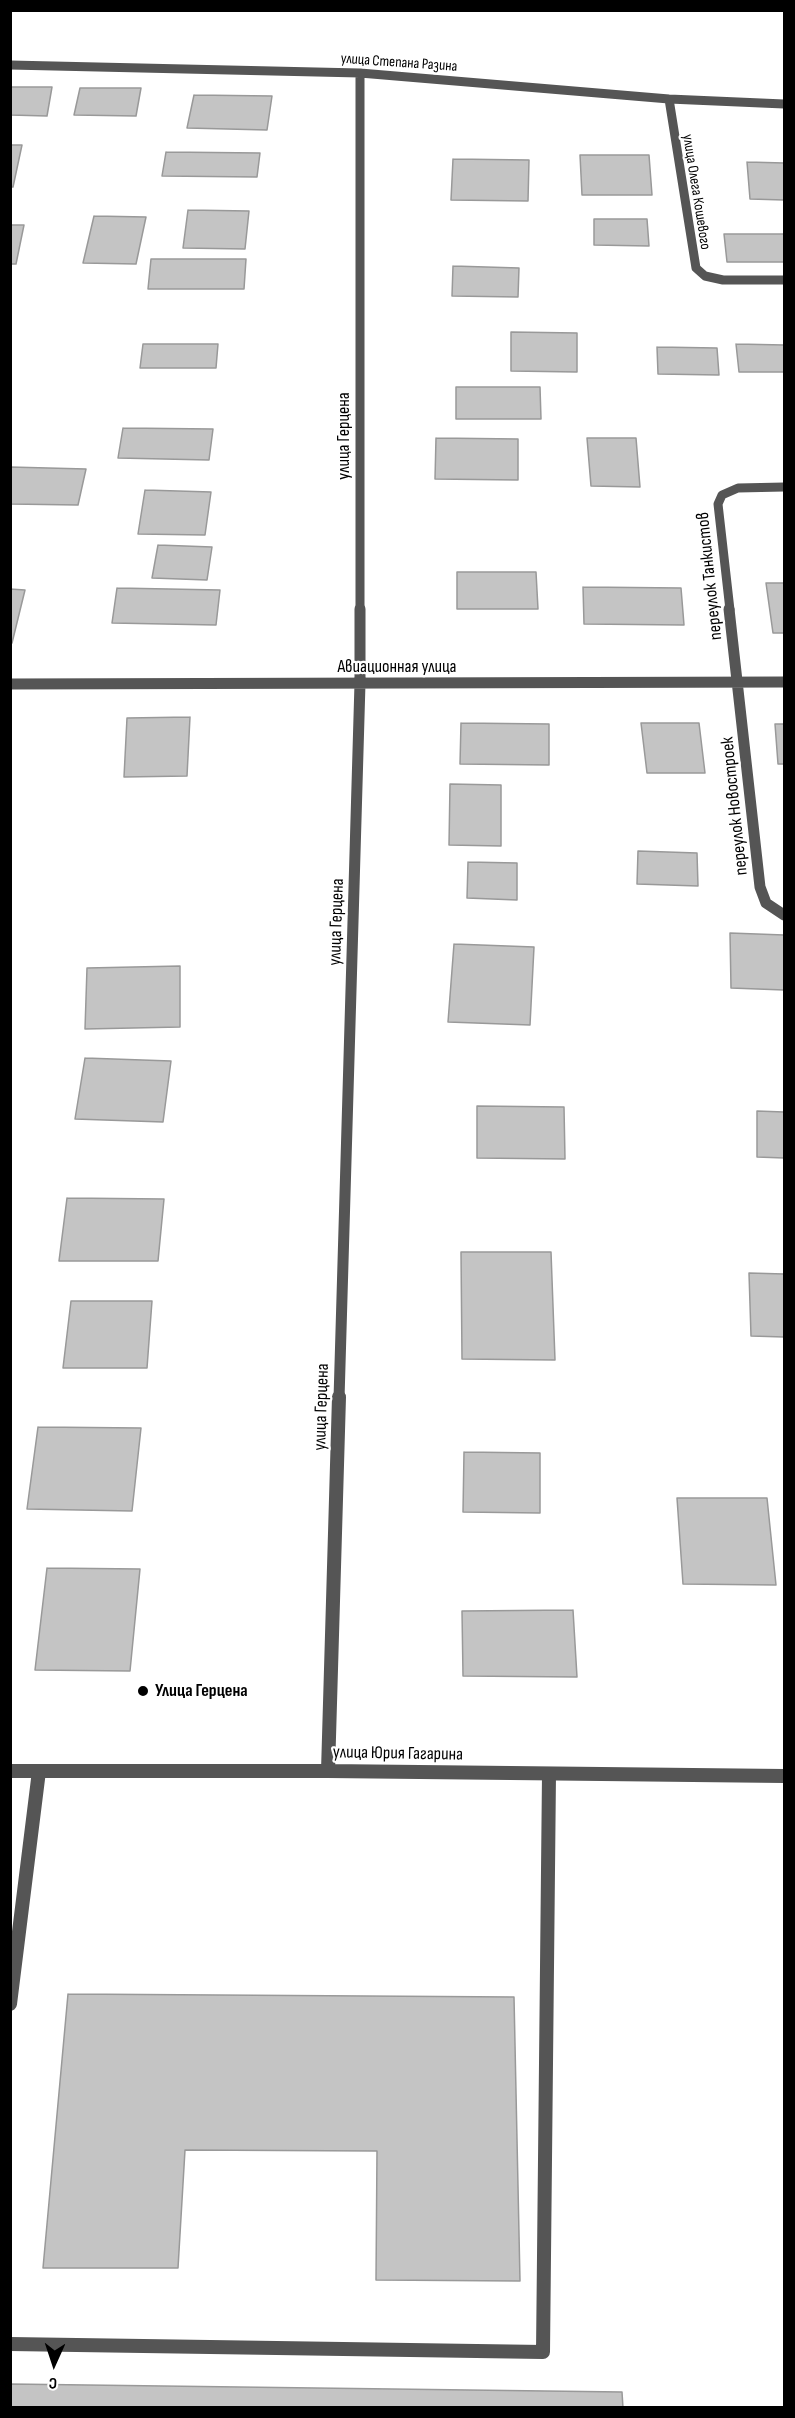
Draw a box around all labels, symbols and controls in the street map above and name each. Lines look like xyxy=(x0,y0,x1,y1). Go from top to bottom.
street label: улица Степана Разина xyxy=(340,50,458,76)
street label: улица Олега Кошевого xyxy=(678,133,714,251)
street label: улица Герцена xyxy=(333,392,355,480)
street label: переулок Танкистов xyxy=(693,511,727,641)
street label: Авиационная улица xyxy=(337,656,457,678)
street label: переулок Новостроек xyxy=(717,736,753,876)
street label: улица Герцена xyxy=(325,878,349,966)
street label: улица Герцена xyxy=(310,1363,334,1451)
place label: Улица Герцена xyxy=(155,1680,248,1702)
marker: Улица Герцена xyxy=(136,1684,150,1698)
street label: улица Юрия Гагарина xyxy=(333,1742,463,1766)
north arrow xyxy=(24,2334,84,2394)
text: С xyxy=(48,2373,58,2392)

